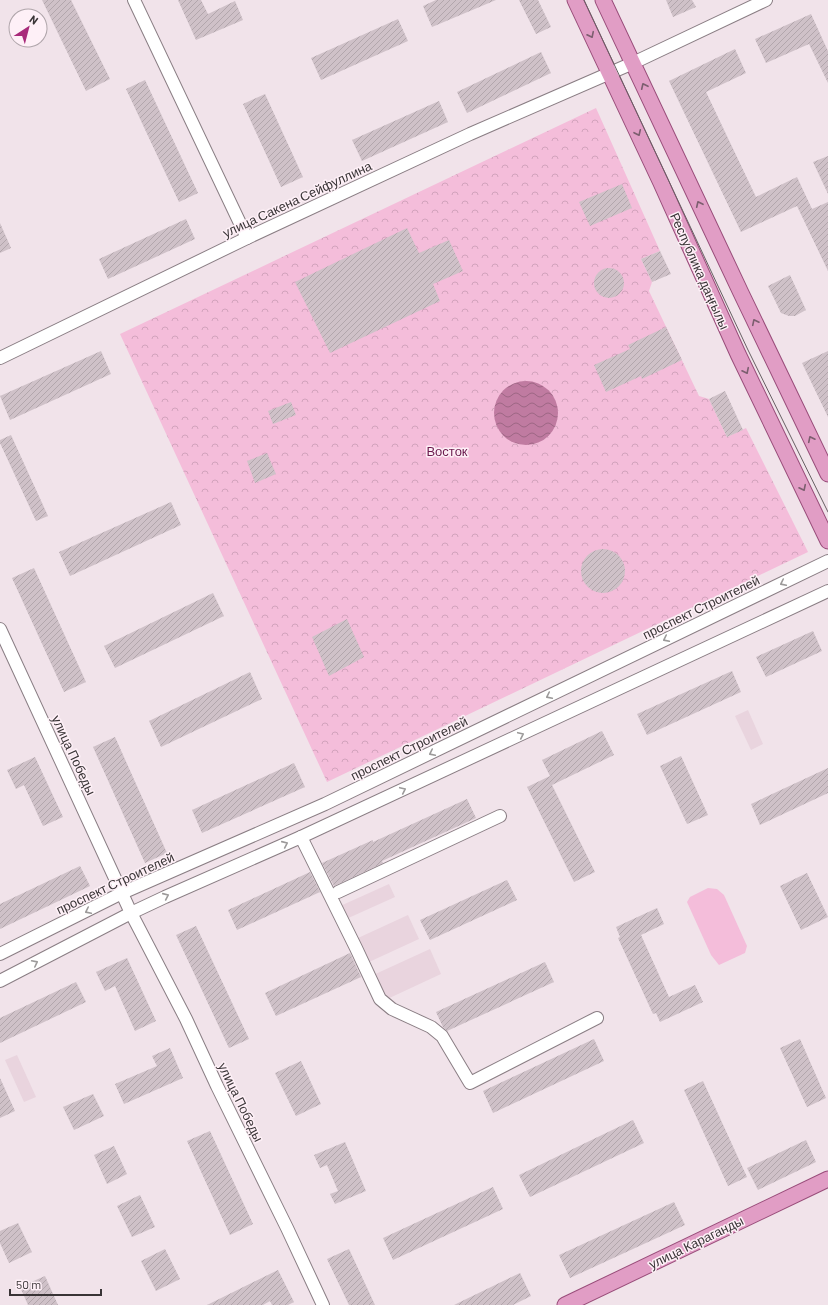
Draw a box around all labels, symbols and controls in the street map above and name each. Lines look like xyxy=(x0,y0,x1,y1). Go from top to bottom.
north arrow xyxy=(8,8,48,48)
text: N xyxy=(27,12,41,27)
one-way arrow xyxy=(586,31,594,38)
one-way arrow xyxy=(641,83,649,91)
one-way arrow xyxy=(633,129,641,136)
street label: улица Сакена Сейфуллина xyxy=(220,157,375,241)
one-way arrow xyxy=(696,201,704,208)
street label: Республика даңғылы xyxy=(667,210,733,332)
one-way arrow xyxy=(752,318,760,326)
one-way arrow xyxy=(741,367,749,374)
one-way arrow xyxy=(808,435,816,443)
park label: Восток xyxy=(426,443,468,459)
one-way arrow xyxy=(798,484,805,491)
street label: проспект Строителей xyxy=(640,572,762,642)
one-way arrow xyxy=(780,578,787,586)
one-way arrow xyxy=(663,634,670,642)
one-way arrow xyxy=(546,691,553,699)
street label: улица Победы xyxy=(49,713,99,797)
street label: проспект Строителей xyxy=(348,713,470,783)
one-way arrow xyxy=(517,732,525,740)
one-way arrow xyxy=(429,748,436,756)
one-way arrow xyxy=(399,787,407,795)
one-way arrow xyxy=(281,841,289,849)
street label: проспект Строителей xyxy=(53,849,177,917)
one-way arrow xyxy=(162,893,170,901)
one-way arrow xyxy=(84,906,92,914)
one-way arrow xyxy=(30,960,38,968)
street label: улица Победы xyxy=(215,1060,267,1144)
street label: улица Караганды xyxy=(646,1212,746,1272)
scale bar xyxy=(10,1271,101,1297)
text: 50 m xyxy=(16,1277,41,1291)

